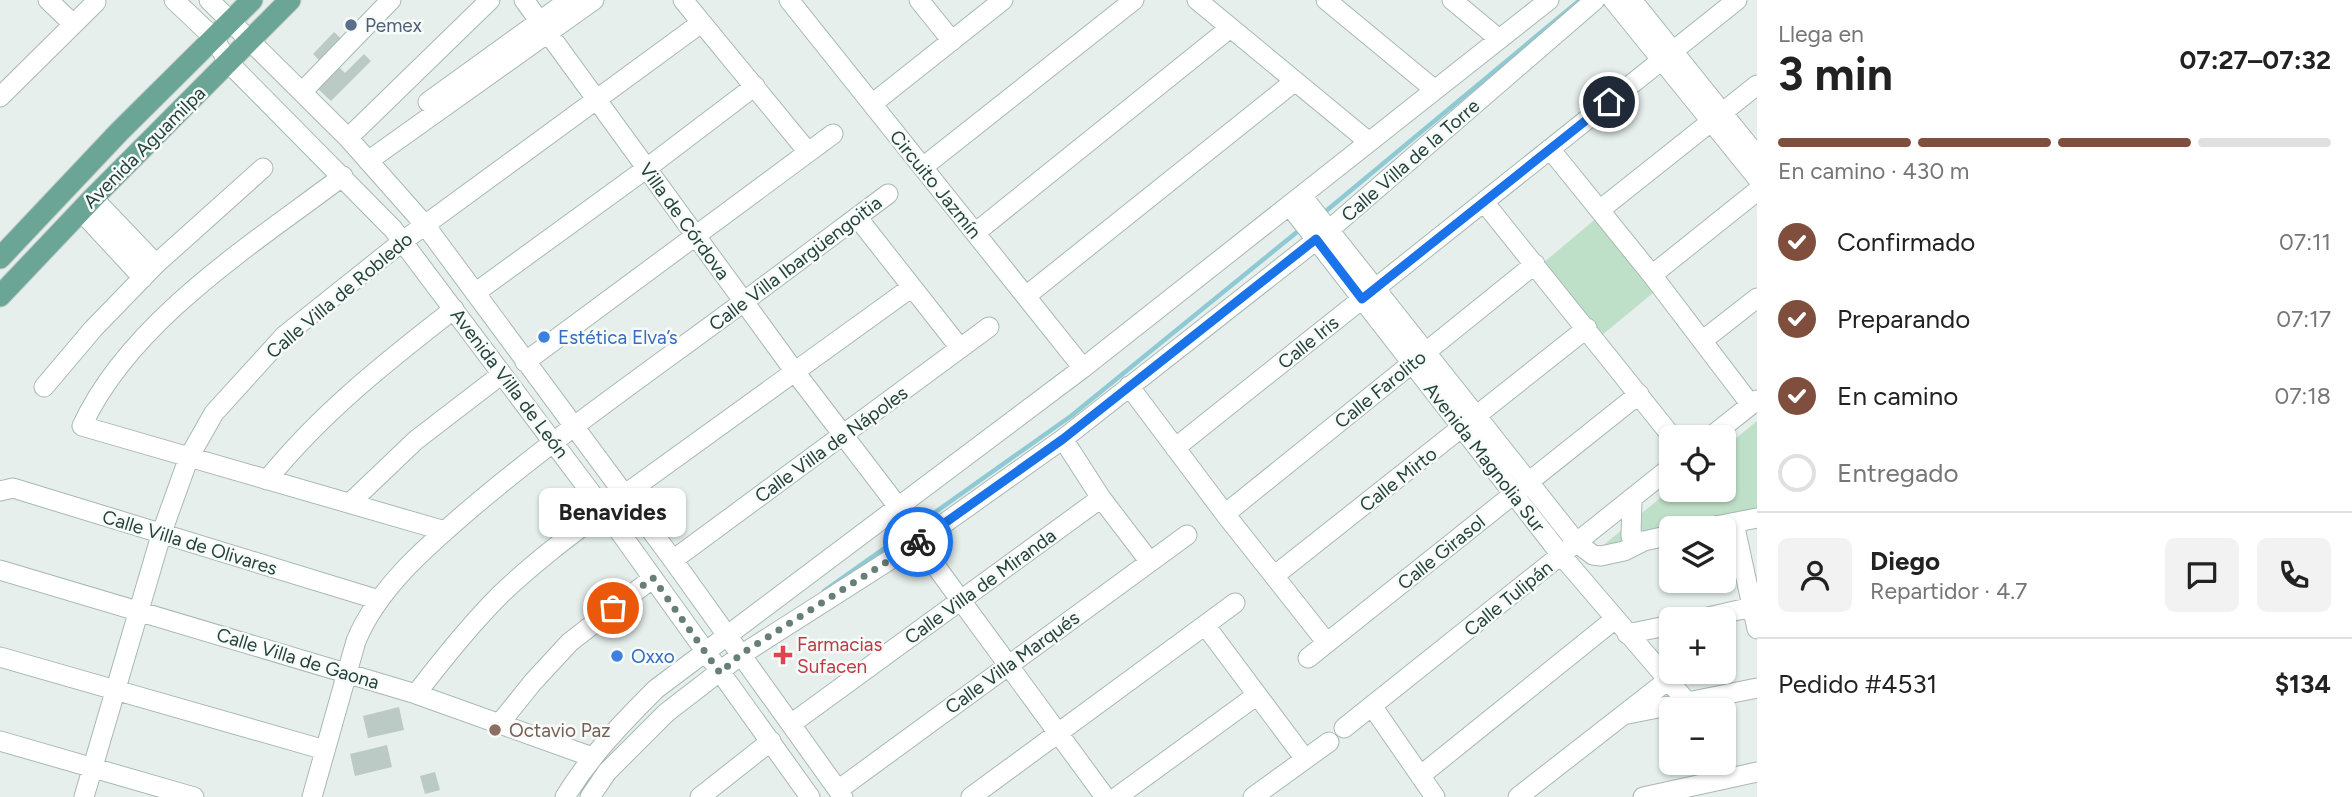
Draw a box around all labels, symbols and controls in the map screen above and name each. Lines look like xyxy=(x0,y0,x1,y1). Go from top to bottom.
place label: Pemex xyxy=(365,14,422,37)
marker: Pemex xyxy=(343,17,359,33)
text: Llega en xyxy=(1778,20,1864,48)
text: 07:27–07:32 xyxy=(2179,44,2331,76)
text: 3 min xyxy=(1778,46,1893,102)
pin xyxy=(1579,72,1639,132)
street label: Avenida Aguamilpa xyxy=(79,82,210,213)
icon: home xyxy=(1590,83,1628,121)
street label: Calle Villa de la Torre xyxy=(1337,94,1484,227)
street label: Circuito Jazmín xyxy=(885,126,986,243)
text: En camino · 430 m xyxy=(1778,157,1969,185)
street label: Villa de Córdova xyxy=(634,158,735,284)
street label: Calle Villa Ibargüengoitia xyxy=(704,191,886,336)
icon: check xyxy=(1778,223,1816,261)
text: Confirmado xyxy=(1837,226,1975,258)
street label: Calle Villa de Robledo xyxy=(261,227,417,363)
text: 07:11 xyxy=(2279,228,2331,256)
icon: check xyxy=(1778,300,1816,338)
text: Preparando xyxy=(1837,303,1970,335)
street label: Avenida Villa de León xyxy=(446,304,573,463)
text: 07:17 xyxy=(2276,305,2331,333)
street label: Calle Iris xyxy=(1273,311,1344,374)
place label: Estética Elva’s xyxy=(558,326,678,349)
marker: Estética Elva’s xyxy=(536,329,552,345)
street label: Calle Farolito xyxy=(1330,346,1431,433)
icon: check xyxy=(1778,377,1816,415)
street label: Avenida Magnolia Sur xyxy=(1419,378,1550,537)
text: En camino xyxy=(1837,380,1958,412)
street label: Calle Villa de Nápoles xyxy=(750,381,912,508)
text: 07:18 xyxy=(2274,382,2331,410)
map controls xyxy=(1659,425,1736,775)
button: locate xyxy=(1659,425,1736,502)
street label: Calle Mirto xyxy=(1355,442,1442,517)
text: Entregado xyxy=(1837,457,1959,489)
callout: Benavides xyxy=(540,489,686,538)
text: Benavides xyxy=(559,498,666,526)
street label: Calle Villa de Olivares xyxy=(100,505,280,580)
courier xyxy=(883,507,953,577)
street label: Calle Girasol xyxy=(1393,510,1490,595)
button: layers xyxy=(1659,516,1736,593)
icon: bike xyxy=(899,523,937,561)
street label: Calle Villa de Miranda xyxy=(900,524,1060,649)
button: person xyxy=(1778,538,1852,612)
button: chat xyxy=(2165,538,2239,612)
button: phone xyxy=(2257,538,2331,612)
text: Diego xyxy=(1870,545,1940,577)
street label: Calle Tulipán xyxy=(1459,556,1557,641)
text: Repartidor · 4.7 xyxy=(1870,577,2027,605)
pin xyxy=(583,578,643,638)
icon: bag xyxy=(594,589,632,627)
street label: Calle Villa Marqués xyxy=(941,606,1084,719)
button: + xyxy=(1659,607,1736,684)
street label: Calle Villa de Gaona xyxy=(214,623,382,694)
place label: Farmacias Sufacen xyxy=(797,633,883,678)
place label: Oxxo xyxy=(631,645,675,668)
marker: Farmacias Sufacen xyxy=(775,647,791,663)
marker: Oxxo xyxy=(609,648,625,664)
text: Pedido #4531 xyxy=(1778,668,1937,700)
text: $134 xyxy=(2275,668,2331,700)
button: − xyxy=(1659,698,1736,775)
place label: Octavio Paz xyxy=(509,719,611,742)
marker: Octavio Paz xyxy=(487,722,503,738)

